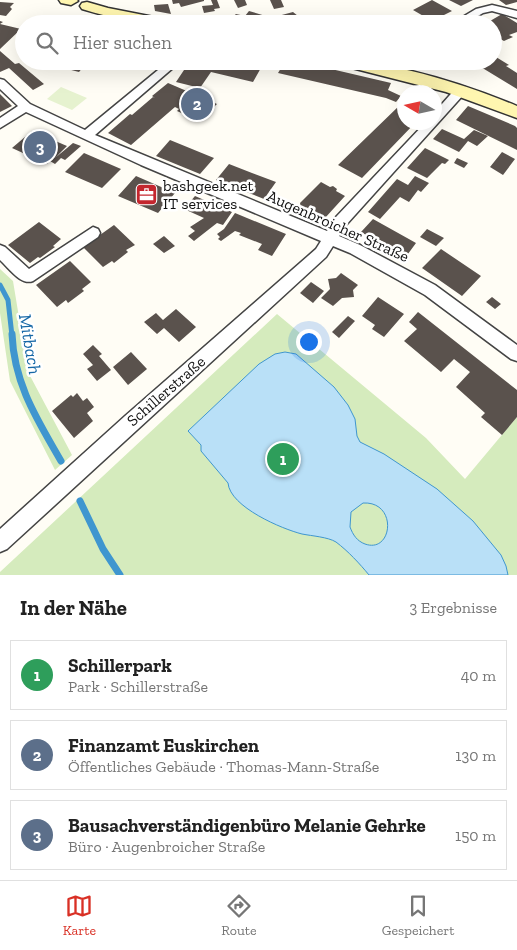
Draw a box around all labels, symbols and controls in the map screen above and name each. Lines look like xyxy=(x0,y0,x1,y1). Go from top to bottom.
search box xyxy=(15,15,502,70)
icon: search xyxy=(33,29,61,57)
text: Hier suchen xyxy=(73,31,172,54)
pin: 2 xyxy=(181,85,213,123)
north arrow xyxy=(397,85,442,130)
pin: 3 xyxy=(24,128,56,166)
place label: bashgeek.net IT services xyxy=(162,176,253,213)
office icon: bashgeek.net IT services xyxy=(135,182,159,206)
street label: Augenbroicher Straße xyxy=(264,186,412,266)
water label: Mitbach xyxy=(14,312,46,376)
your location xyxy=(296,329,322,355)
street label: Schillerstraße xyxy=(123,352,209,430)
pin: 1 xyxy=(267,440,299,478)
text: In der Nähe xyxy=(20,595,127,620)
text: 3 Ergebnisse xyxy=(409,598,497,617)
text: Schillerpark xyxy=(68,654,172,677)
text: 1 xyxy=(34,666,40,685)
text: 40 m xyxy=(461,666,496,685)
text: Park · Schillerstraße xyxy=(68,677,208,696)
text: Finanzamt Euskirchen xyxy=(68,734,259,757)
text: 2 xyxy=(33,746,41,765)
text: 130 m xyxy=(455,746,496,765)
text: Öffentliches Gebäude · Thomas-Mann-Straße xyxy=(68,757,379,776)
text: Bausachverständigenbüro Melanie Gehrke xyxy=(68,814,426,837)
text: 3 xyxy=(33,826,41,845)
text: 150 m xyxy=(455,826,496,845)
text: Büro · Augenbroicher Straße xyxy=(68,837,265,856)
tab: Karte xyxy=(63,892,96,939)
tab: Route xyxy=(221,892,257,939)
tab: Gespeichert xyxy=(382,892,454,939)

